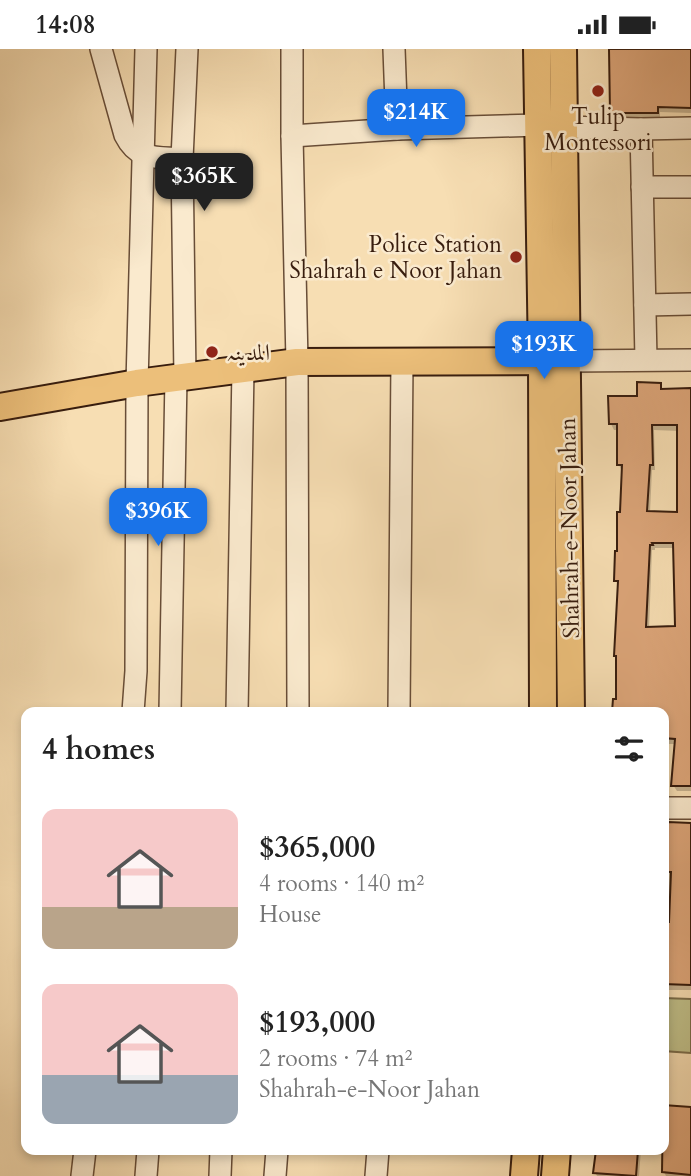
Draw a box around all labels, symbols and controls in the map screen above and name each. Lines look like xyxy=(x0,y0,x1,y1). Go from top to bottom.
text: 14:08 xyxy=(35,7,96,42)
marker: Tulip Montessori xyxy=(590,83,606,99)
pin: $214K xyxy=(367,90,465,149)
text: $214K xyxy=(383,96,449,127)
place label: Tulip Montessori xyxy=(544,101,652,158)
pin: $365K xyxy=(155,153,253,213)
text: $365K xyxy=(171,160,237,191)
place label: Police Station Shahrah e Noor Jahan xyxy=(289,229,502,286)
marker: Police Station Shahrah e Noor Jahan xyxy=(508,249,524,265)
pin: $193K xyxy=(495,321,593,381)
text: $193K xyxy=(511,328,577,359)
place label: المدینہ xyxy=(226,337,270,368)
marker: المدینہ xyxy=(204,344,220,360)
street label: Shahrah-e-Noor Jahan xyxy=(552,417,587,639)
pin: $396K xyxy=(109,489,207,548)
text: $396K xyxy=(125,495,191,526)
text: 4 homes xyxy=(42,729,155,770)
icon: filters xyxy=(610,730,648,768)
text: $365,000 xyxy=(259,827,375,868)
icon: home xyxy=(98,837,182,921)
text: 4 rooms · 140 m² xyxy=(259,868,424,899)
text: House xyxy=(259,899,321,930)
text: $193,000 xyxy=(259,1002,375,1043)
icon: home xyxy=(98,1012,182,1096)
text: 2 rooms · 74 m² xyxy=(259,1043,412,1074)
text: Shahrah-e-Noor Jahan xyxy=(259,1074,480,1105)

